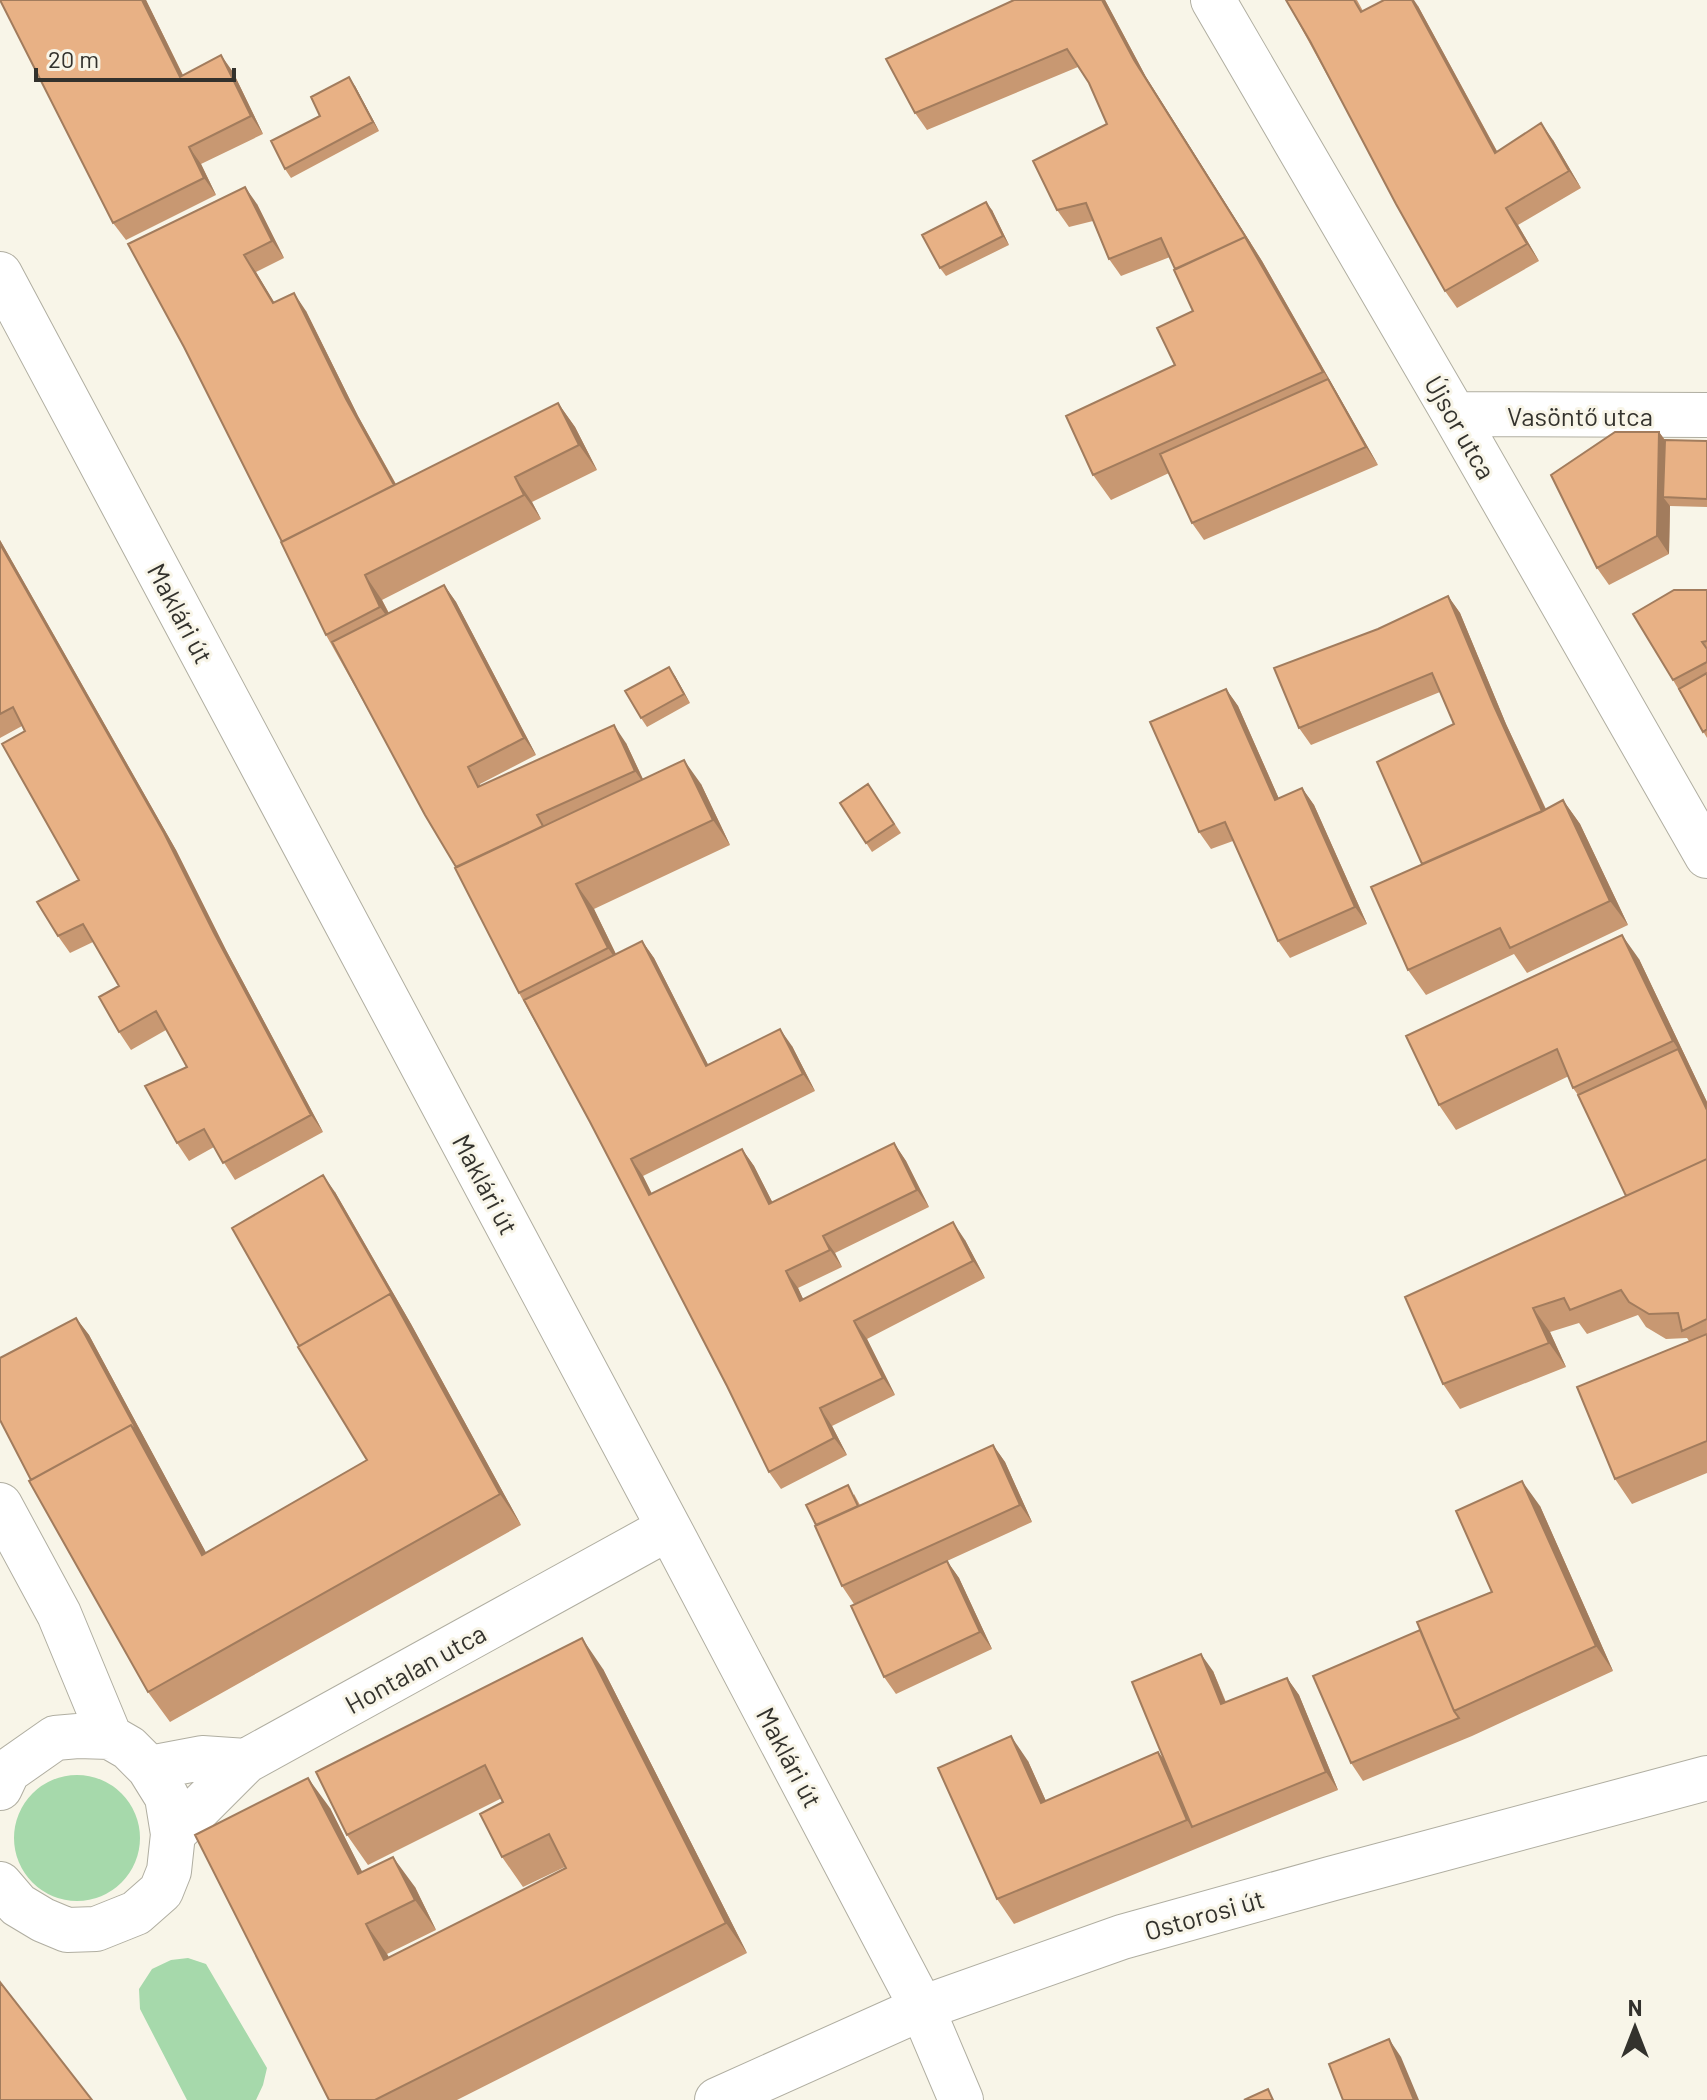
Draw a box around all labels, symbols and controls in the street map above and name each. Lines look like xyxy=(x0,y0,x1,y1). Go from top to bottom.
scale bar xyxy=(36,32,234,82)
text: 20 m xyxy=(48,44,99,73)
street label: Újsor utca xyxy=(1419,370,1503,484)
street label: Vasöntő utca xyxy=(1507,400,1653,431)
street label: Maklári út xyxy=(142,558,220,668)
street label: Maklári út xyxy=(447,1129,525,1239)
street label: Hontalan utca xyxy=(339,1617,491,1719)
street label: Maklári út xyxy=(751,1702,829,1812)
street label: Ostorosi út xyxy=(1141,1882,1267,1946)
north arrow xyxy=(1595,1988,1675,2068)
text: N xyxy=(1628,1994,1642,2020)

